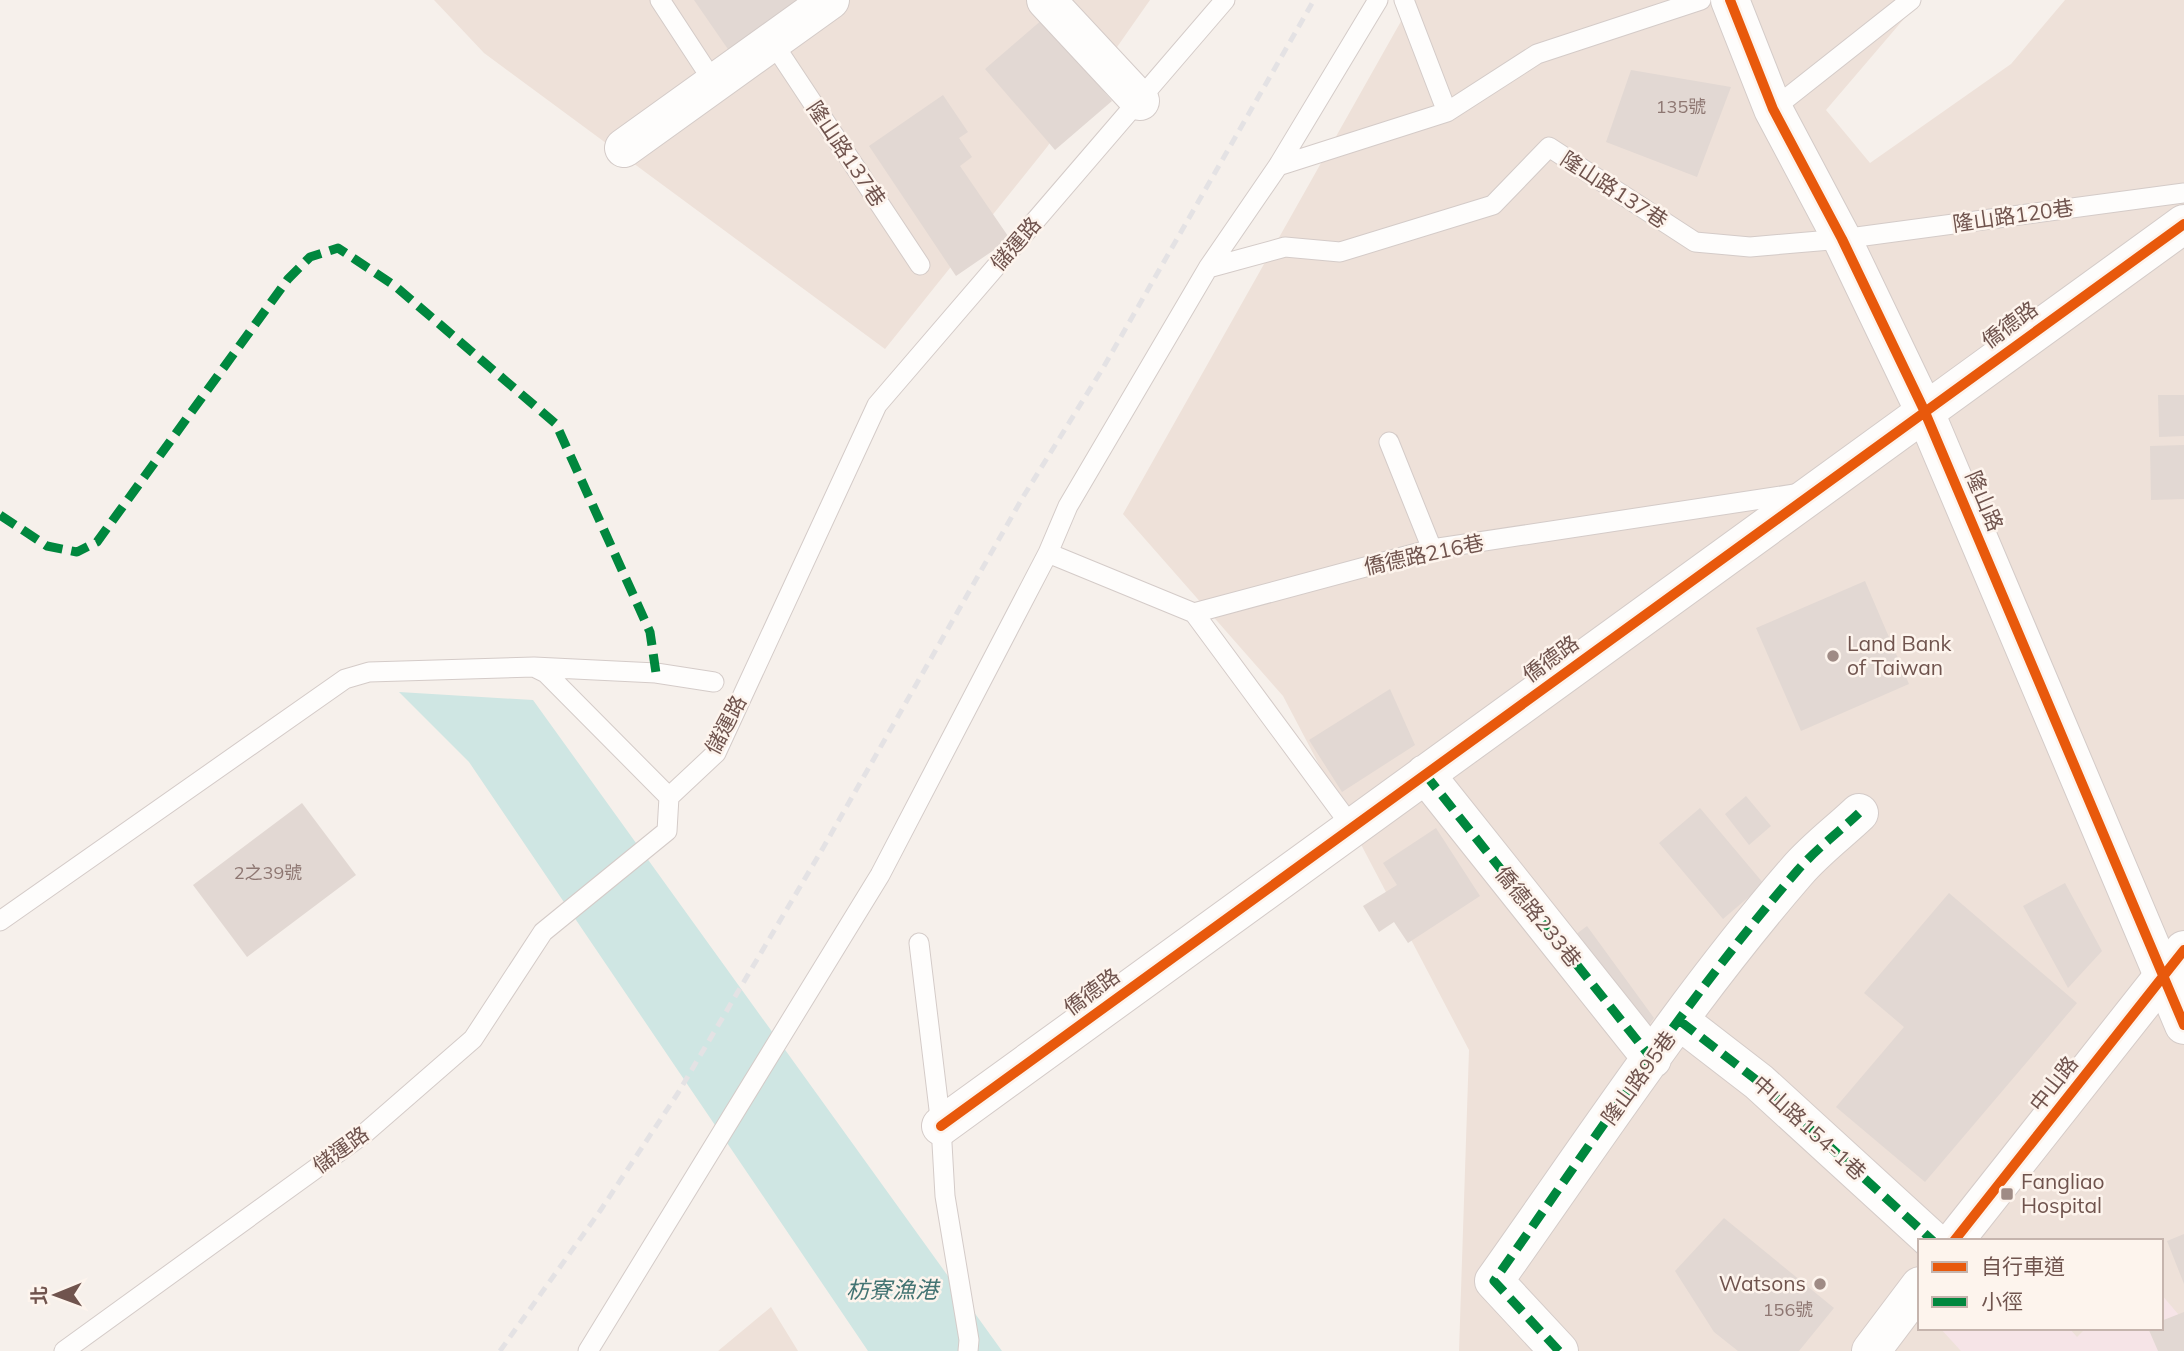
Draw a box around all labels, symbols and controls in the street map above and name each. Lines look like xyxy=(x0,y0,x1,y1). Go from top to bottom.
house number: 135號 xyxy=(1656,95,1706,118)
street label: 隆山路137巷 xyxy=(802,96,892,211)
street label: 隆山路137巷 xyxy=(1556,145,1673,233)
street label: 隆山路120巷 xyxy=(1951,194,2075,236)
street label: 儲運路 xyxy=(985,211,1046,276)
street label: 僑德路 xyxy=(1976,295,2043,353)
street label: 隆山路 xyxy=(1961,467,2009,535)
street label: 僑德路216巷 xyxy=(1362,529,1486,579)
street label: 僑德路 xyxy=(1517,629,1584,687)
place label: Land Bank of Taiwan xyxy=(1847,630,1952,680)
marker: Land Bank of Taiwan xyxy=(1825,648,1841,664)
street label: 儲運路 xyxy=(699,691,751,758)
house number: 2之39號 xyxy=(234,861,302,884)
street label: 僑德路233巷 xyxy=(1490,861,1587,972)
street label: 僑德路 xyxy=(1058,962,1125,1020)
street label: 隆山路95巷 xyxy=(1596,1026,1681,1129)
street label: 中山路 xyxy=(2024,1051,2083,1116)
street label: 中山路154-1巷 xyxy=(1748,1070,1872,1185)
street label: 儲運路 xyxy=(307,1120,374,1178)
place label: Fangliao Hospital xyxy=(2021,1168,2105,1218)
marker: Fangliao Hospital xyxy=(1999,1186,2015,1202)
legend xyxy=(1918,1239,2163,1330)
text: 自行車道 xyxy=(1981,1253,2065,1279)
north arrow xyxy=(21,1260,91,1330)
place label: Watsons xyxy=(1719,1270,1806,1296)
water label: 枋寮漁港 xyxy=(846,1275,941,1304)
marker: Watsons xyxy=(1812,1276,1828,1292)
text: 北 xyxy=(27,1286,51,1305)
text: 小徑 xyxy=(1981,1288,2023,1314)
house number: 156號 xyxy=(1763,1298,1813,1321)

